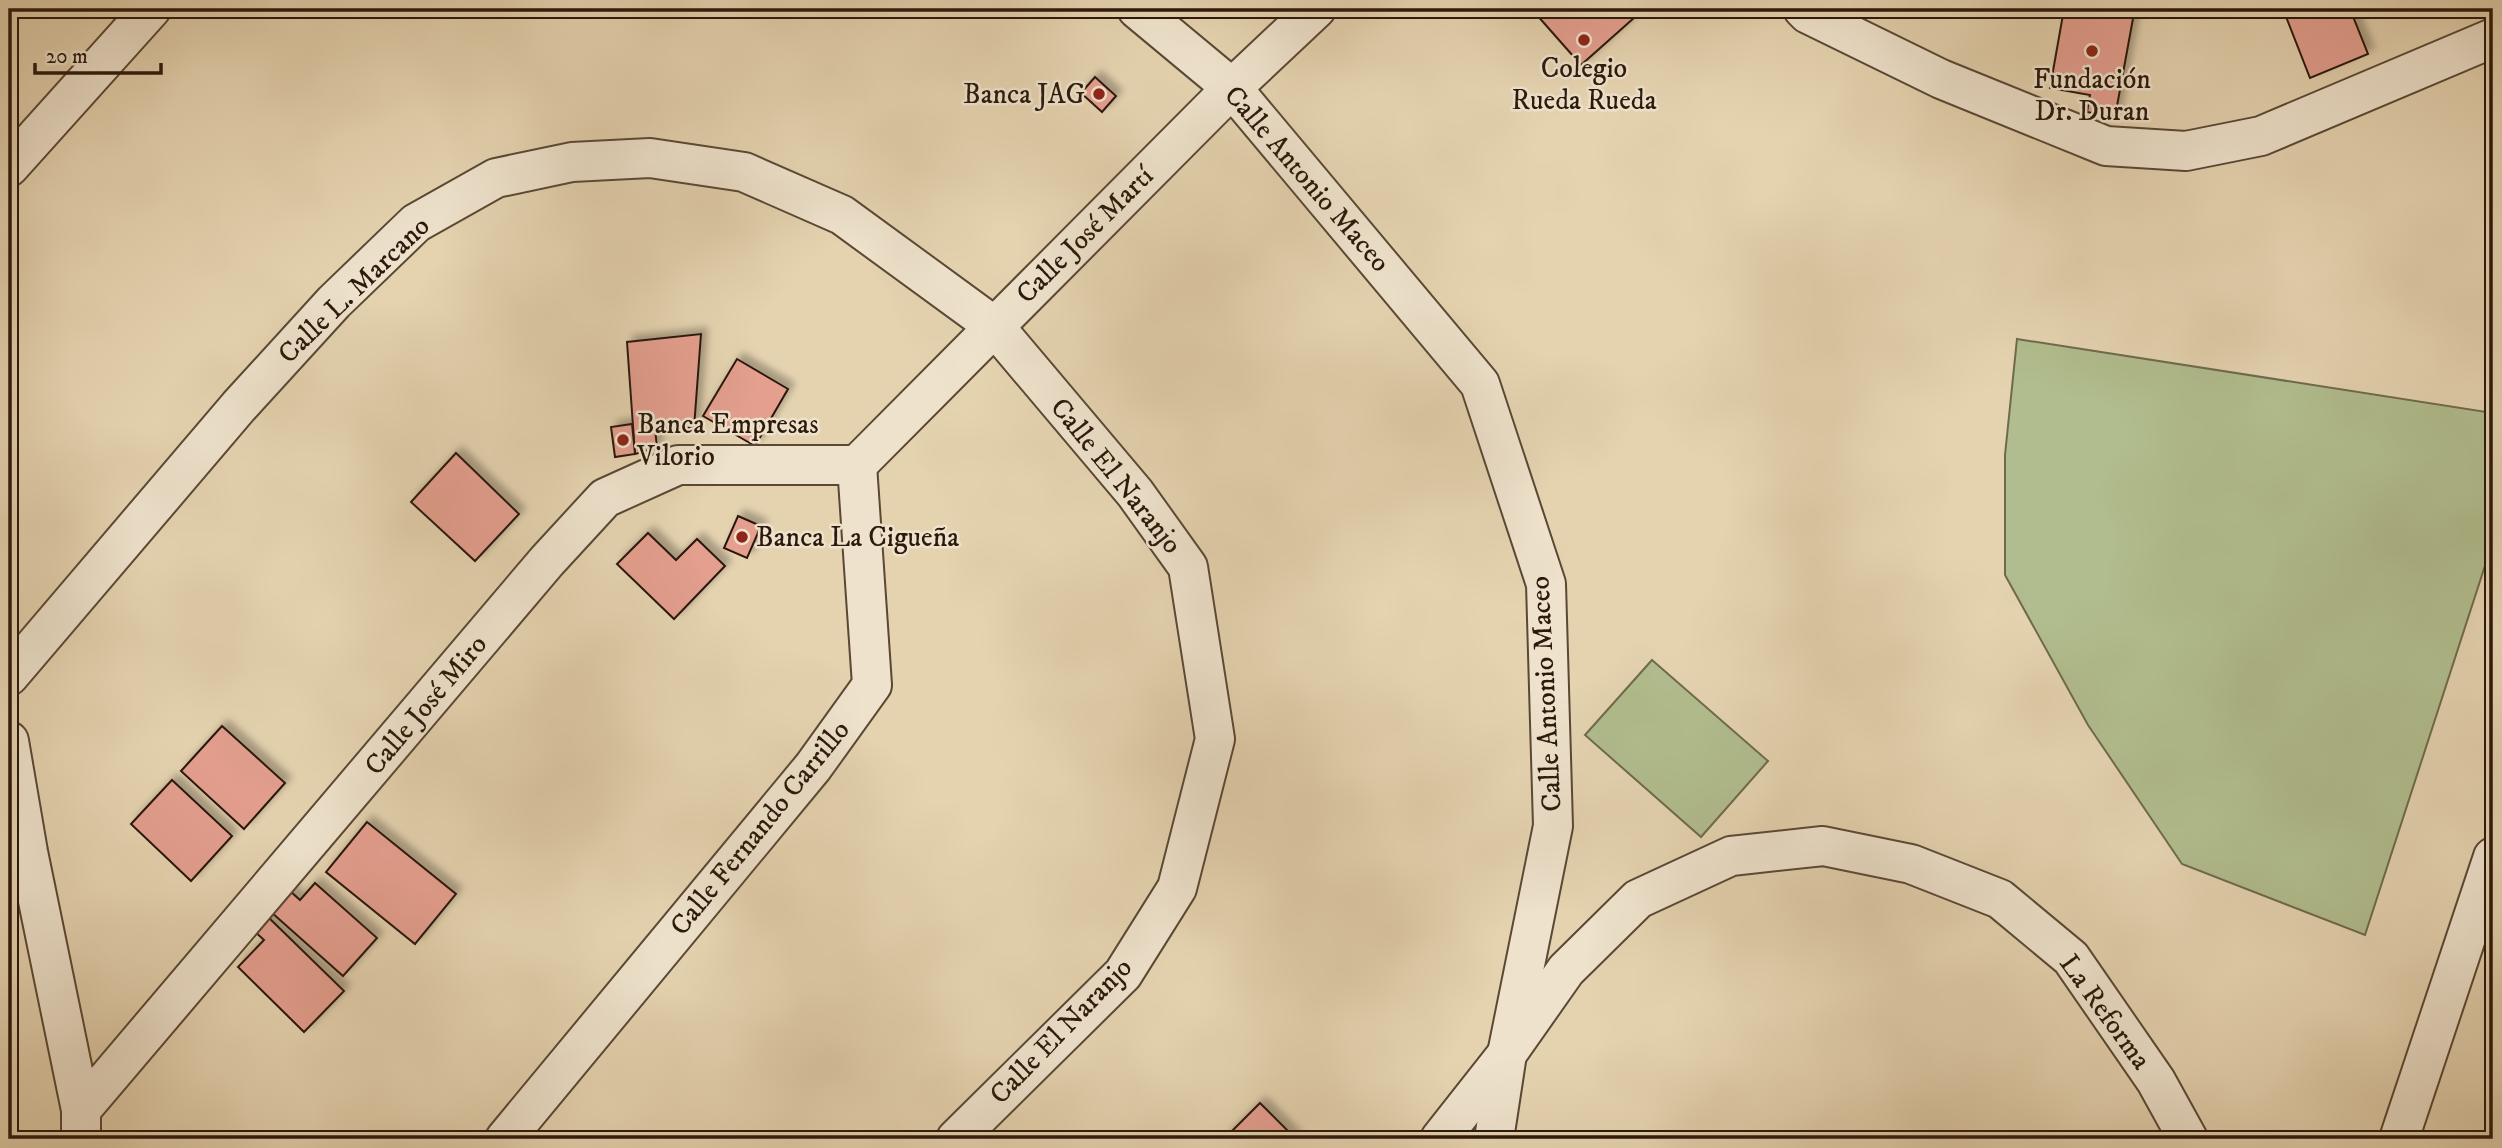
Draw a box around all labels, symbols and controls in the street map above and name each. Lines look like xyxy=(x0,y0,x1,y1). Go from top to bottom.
scale bar xyxy=(35,32,161,76)
marker: Colegio Rueda Rueda xyxy=(1576,32,1592,48)
marker: Fundación Dr. Duran xyxy=(2084,43,2100,59)
text: 20 m xyxy=(46,44,88,70)
place label: Colegio Rueda Rueda xyxy=(1511,51,1657,118)
place label: Fundación Dr. Duran xyxy=(2033,62,2151,129)
place label: Banca JAG xyxy=(963,77,1085,112)
street label: Calle Antonio Maceo xyxy=(1216,78,1398,280)
marker: Banca JAG xyxy=(1091,86,1107,102)
street label: Calle José Martí xyxy=(1009,158,1162,311)
street label: Calle L. Marcano xyxy=(271,209,437,371)
street label: Calle El Naranjo xyxy=(1042,391,1190,561)
place label: Banca Empresas Vilorio xyxy=(636,407,819,474)
marker: Banca Empresas Vilorio xyxy=(615,432,631,448)
place label: Banca La Cigueña xyxy=(756,520,959,555)
marker: Banca La Cigueña xyxy=(734,529,750,545)
street label: Calle Antonio Maceo xyxy=(1522,575,1570,813)
street label: Calle José Miro xyxy=(357,628,495,782)
street label: Calle Fernando Carrillo xyxy=(662,713,858,943)
street label: La Reforma xyxy=(2052,948,2159,1076)
street label: Calle El Naranjo xyxy=(982,950,1140,1112)

